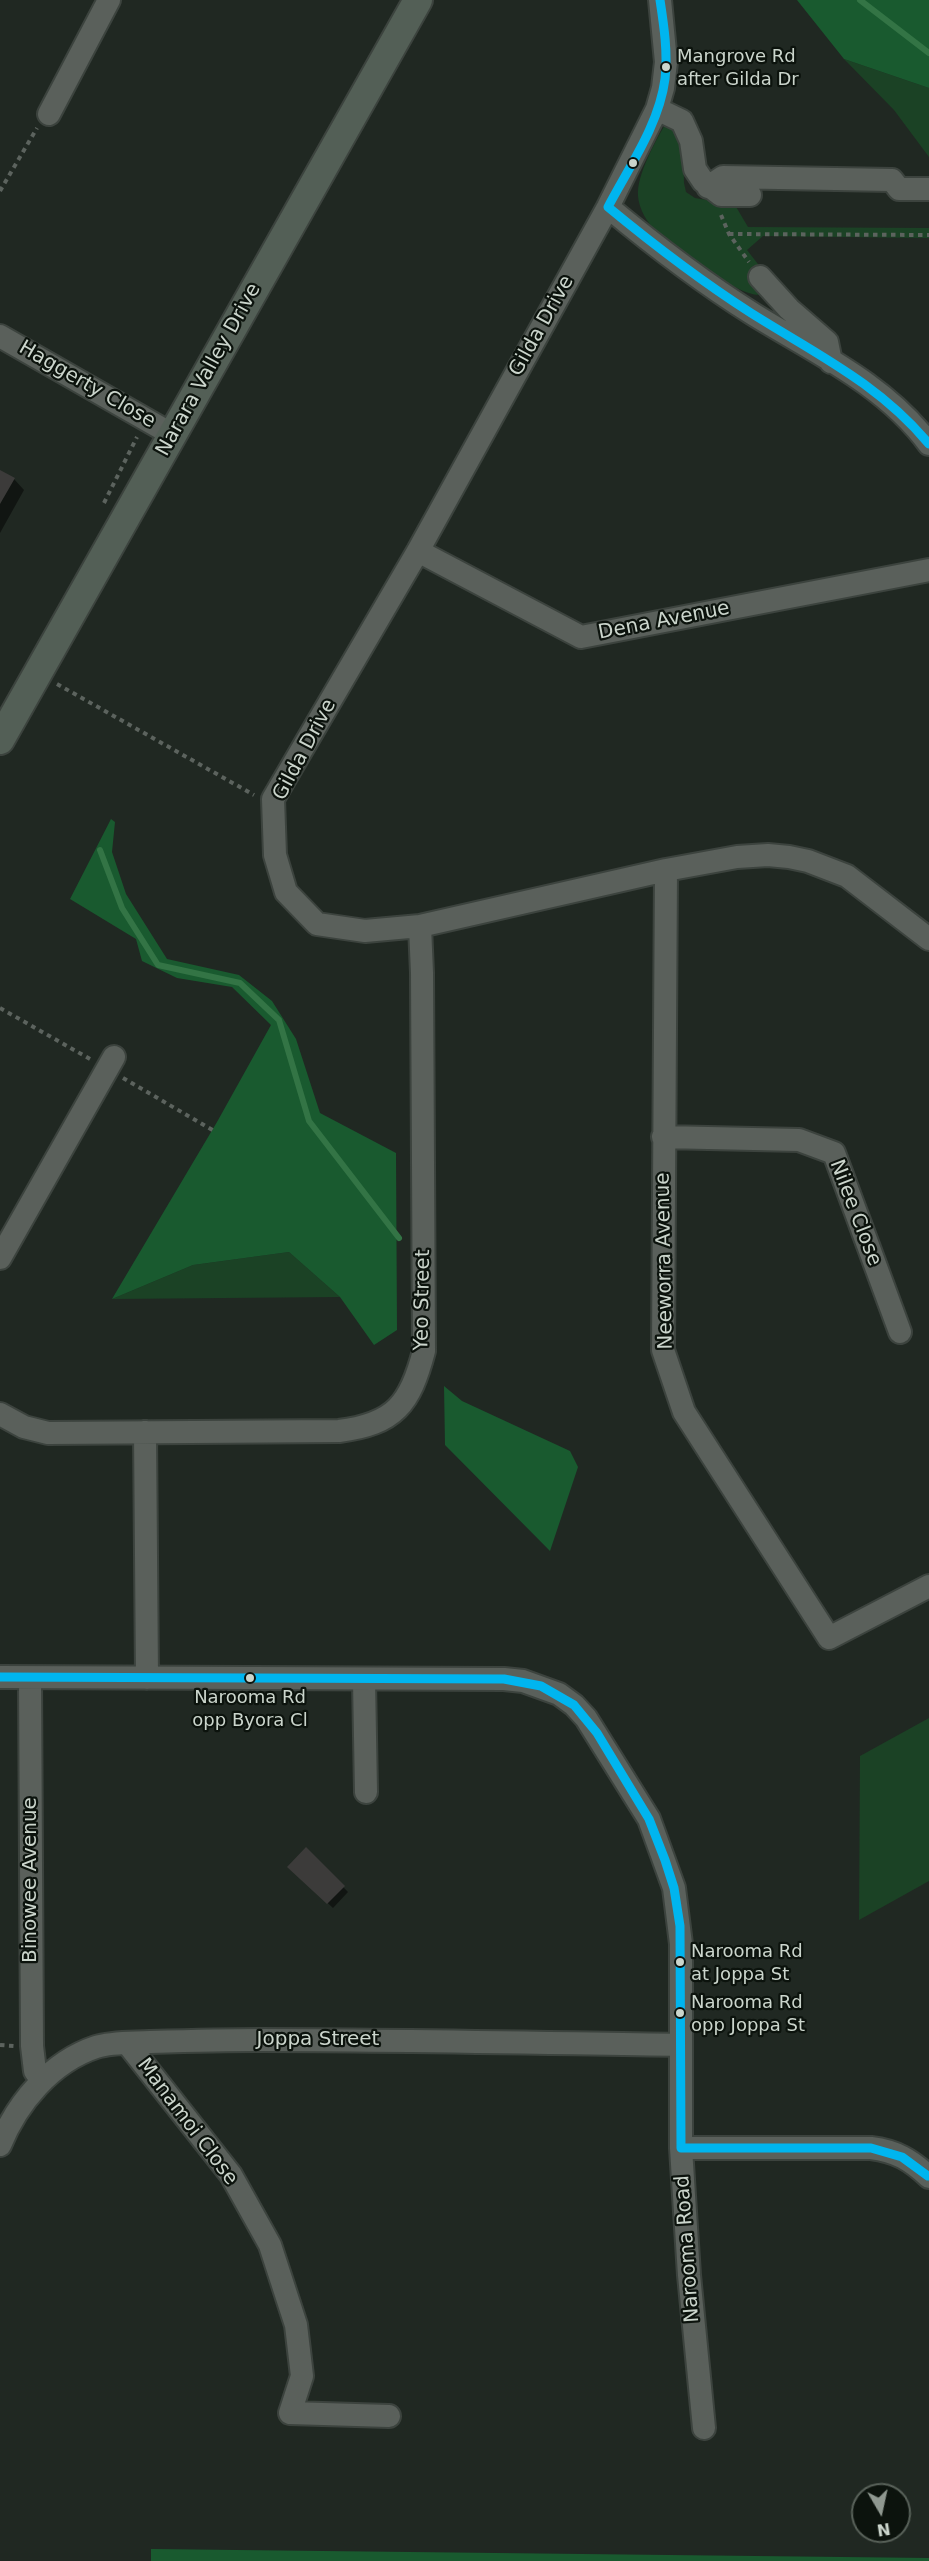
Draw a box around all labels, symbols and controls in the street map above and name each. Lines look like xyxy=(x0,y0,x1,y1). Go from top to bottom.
place label: Mangrove Rd after Gilda Dr xyxy=(677,46,799,88)
marker: Mangrove Rd after Gilda Dr xyxy=(660,61,672,73)
unlabelled marker xyxy=(627,157,639,169)
street label: Gilda Drive xyxy=(505,272,579,380)
street label: Narara Valley Drive xyxy=(152,279,266,461)
street label: Haggerty Close xyxy=(14,336,160,434)
street label: Dena Avenue xyxy=(596,597,732,645)
street label: Gilda Drive xyxy=(268,695,342,805)
street label: Nilee Close xyxy=(824,1157,886,1269)
street label: Neeworra Avenue xyxy=(651,1172,679,1350)
street label: Yeo Street xyxy=(410,1249,436,1351)
marker: Narooma Rd opp Byora Cl xyxy=(244,1672,256,1684)
place label: Narooma Rd opp Byora Cl xyxy=(192,1687,308,1730)
street label: Binowee Avenue xyxy=(19,1797,43,1963)
place label: Narooma Rd at Joppa St xyxy=(691,1941,803,1984)
marker: Narooma Rd at Joppa St xyxy=(674,1956,686,1968)
place label: Narooma Rd opp Joppa St xyxy=(691,1992,805,2034)
marker: Narooma Rd opp Joppa St xyxy=(674,2007,686,2019)
street label: Joppa Street xyxy=(257,2028,379,2052)
street label: Manamoi Close xyxy=(132,2054,242,2190)
street label: Narooma Road xyxy=(671,2174,705,2324)
north arrow xyxy=(851,2483,911,2543)
text: N xyxy=(875,2519,892,2540)

